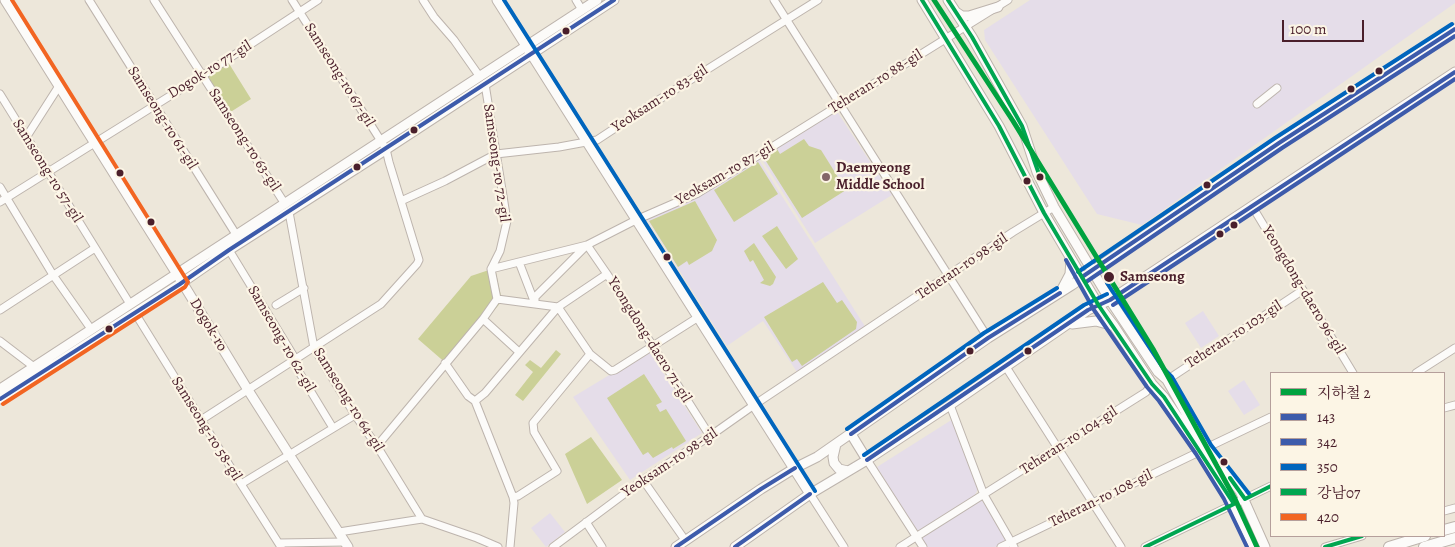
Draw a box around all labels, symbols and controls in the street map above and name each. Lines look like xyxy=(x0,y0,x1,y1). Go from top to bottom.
scale bar xyxy=(1285,10,1368,42)
text: 100 m xyxy=(1290,19,1327,39)
street label: Samseong-ro 67-gil xyxy=(300,20,378,130)
unlabelled marker xyxy=(561,26,571,36)
street label: Dogok-ro 77-gil xyxy=(165,37,255,103)
street label: Teheran-ro 88-gil xyxy=(826,46,926,118)
street label: Yeoksam-ro 83-gil xyxy=(609,61,711,137)
street label: Samseong-ro 61-gil xyxy=(123,63,201,173)
unlabelled marker xyxy=(1374,66,1384,76)
unlabelled marker xyxy=(1346,84,1356,94)
street label: Samseong-ro 63-gil xyxy=(204,85,284,195)
street label: Samseong-ro 72-gil xyxy=(479,103,513,223)
street label: Samseong-ro 57-gil xyxy=(8,116,86,226)
unlabelled marker xyxy=(409,125,419,135)
street label: Yeoksam-ro 87-gil xyxy=(672,138,778,210)
place label: Daemyeong Middle School xyxy=(836,159,924,194)
unlabelled marker xyxy=(352,162,362,172)
unlabelled marker xyxy=(115,168,125,178)
marker: Daemyeong Middle School xyxy=(820,171,832,183)
unlabelled marker xyxy=(1035,172,1045,182)
unlabelled marker xyxy=(1022,176,1032,186)
unlabelled marker xyxy=(1202,180,1212,190)
unlabelled marker xyxy=(146,217,156,227)
unlabelled marker xyxy=(1229,220,1239,230)
street label: Yeongdong-daero 96-gil xyxy=(1257,222,1349,358)
unlabelled marker xyxy=(1215,229,1225,239)
street label: Teheran-ro 98-gil xyxy=(913,230,1011,304)
unlabelled marker xyxy=(662,252,672,262)
place label: Samseong xyxy=(1120,268,1185,286)
marker: Samseong xyxy=(1102,270,1116,284)
street label: Yeongdong-daero 71-gil xyxy=(603,274,695,406)
street label: Samseong-ro 62-gil xyxy=(243,283,319,395)
street label: Dogok-ro xyxy=(185,295,231,355)
street label: Teheran-ro 103-gil xyxy=(1182,297,1286,373)
unlabelled marker xyxy=(104,324,114,334)
street label: Samseong-ro 64-gil xyxy=(309,345,387,455)
unlabelled marker xyxy=(965,346,975,356)
unlabelled marker xyxy=(1023,346,1033,356)
legend xyxy=(1270,372,1445,537)
street label: Samseong-ro 58-gil xyxy=(167,374,245,484)
text: 지하철 2 xyxy=(1317,383,1371,403)
street label: Teheran-ro 104-gil xyxy=(1017,403,1121,479)
text: 143 xyxy=(1317,407,1335,427)
street label: Yeoksam-ro 98-gil xyxy=(619,424,721,502)
text: 342 xyxy=(1317,432,1337,452)
unlabelled marker xyxy=(1219,457,1229,467)
text: 350 xyxy=(1317,457,1338,477)
street label: Teheran-ro 108-gil xyxy=(1046,466,1156,532)
text: 강남07 xyxy=(1317,483,1360,503)
text: 420 xyxy=(1317,507,1339,527)

